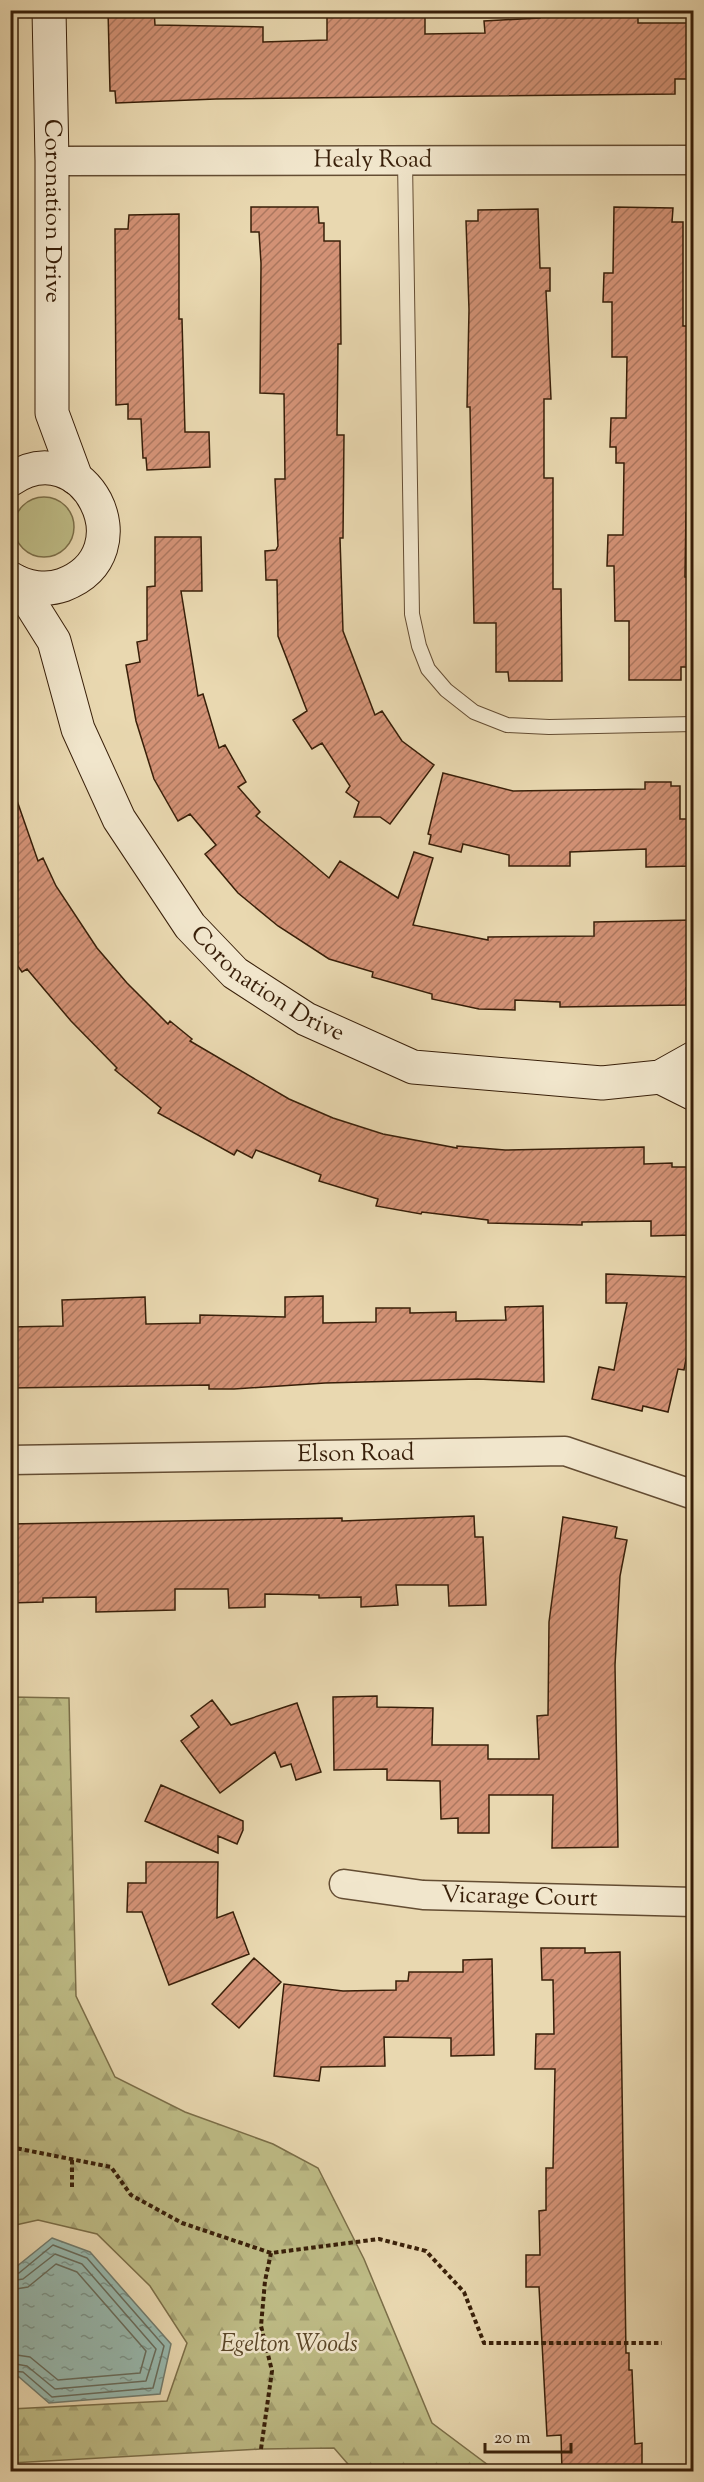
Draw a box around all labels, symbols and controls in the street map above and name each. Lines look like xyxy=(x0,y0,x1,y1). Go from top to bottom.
street label: Coronation Drive xyxy=(34,119,69,303)
street label: Healy Road xyxy=(314,143,433,178)
street label: Coronation Drive xyxy=(182,918,350,1051)
street label: Elson Road xyxy=(297,1436,415,1472)
street label: Vicarage Court xyxy=(440,1878,598,1917)
park label: Egelton Woods xyxy=(220,2328,358,2362)
scale bar xyxy=(485,2416,570,2454)
text: 20 m xyxy=(494,2426,531,2452)

